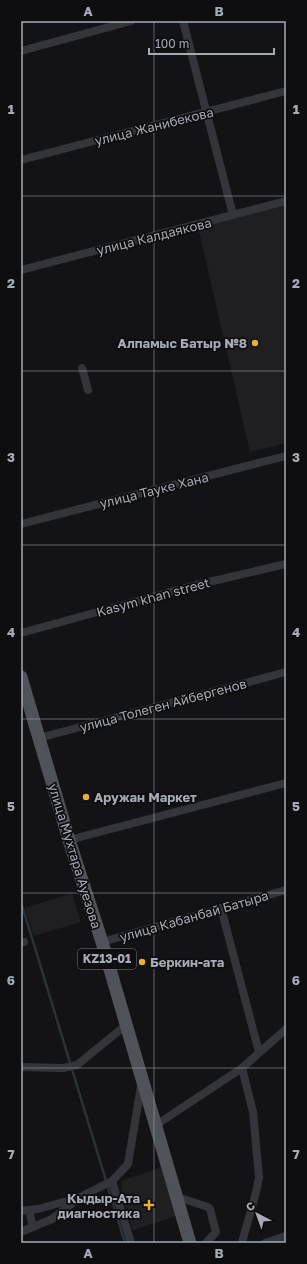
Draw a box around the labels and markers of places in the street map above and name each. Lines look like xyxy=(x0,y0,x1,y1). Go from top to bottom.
place label: Алпамыс Батыр №8 xyxy=(118,335,247,351)
marker: Алпамыс Батыр №8 xyxy=(250,338,260,348)
place label: Аружан Маркет xyxy=(94,789,197,805)
marker: Аружан Маркет xyxy=(81,792,91,802)
place label: Беркин-ата xyxy=(150,954,225,970)
marker: Беркин-ата xyxy=(137,957,147,967)
place label: Кыдыр-Ата диагностика xyxy=(58,1190,140,1221)
marker: Кыдыр-Ата диагностика xyxy=(143,1199,155,1211)

